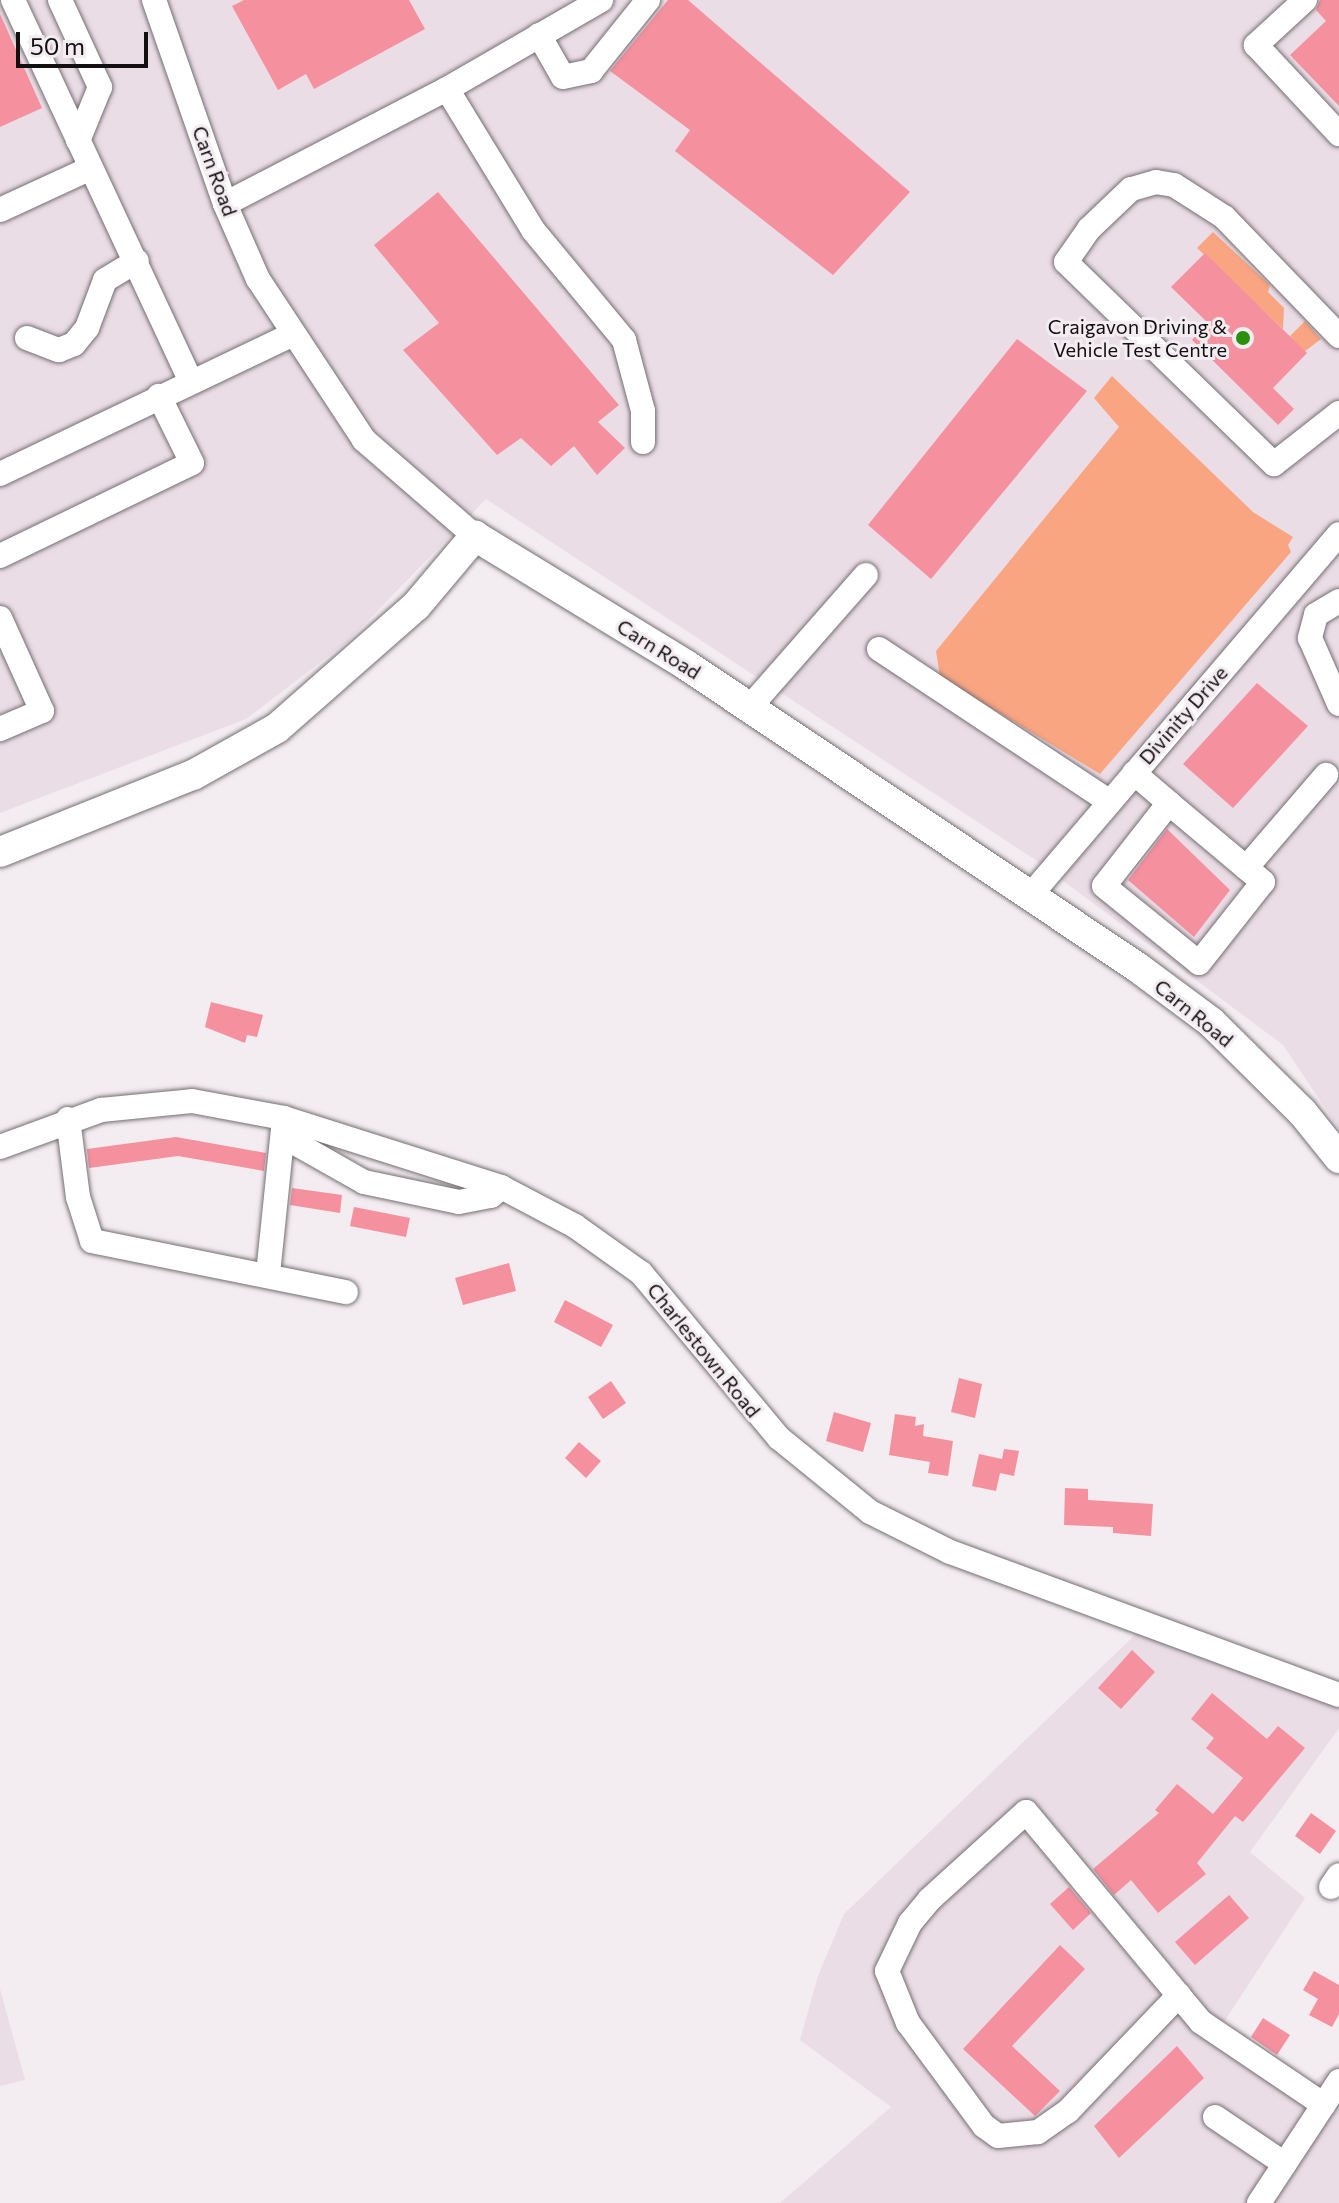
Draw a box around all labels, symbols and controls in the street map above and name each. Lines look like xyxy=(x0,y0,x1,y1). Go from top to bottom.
scale bar xyxy=(20,16,152,66)
text: 50 m xyxy=(30,31,85,60)
street label: Carn Road xyxy=(188,123,242,219)
place label: Craigavon Driving & Vehicle Test Centre xyxy=(1048,314,1227,361)
marker: Craigavon Driving & Vehicle Test Centre xyxy=(1234,329,1252,347)
street label: Carn Road xyxy=(613,614,705,684)
street label: Divinity Drive xyxy=(1134,661,1232,769)
street label: Carn Road xyxy=(1150,974,1238,1052)
street label: Charlestown Road xyxy=(642,1278,766,1422)

